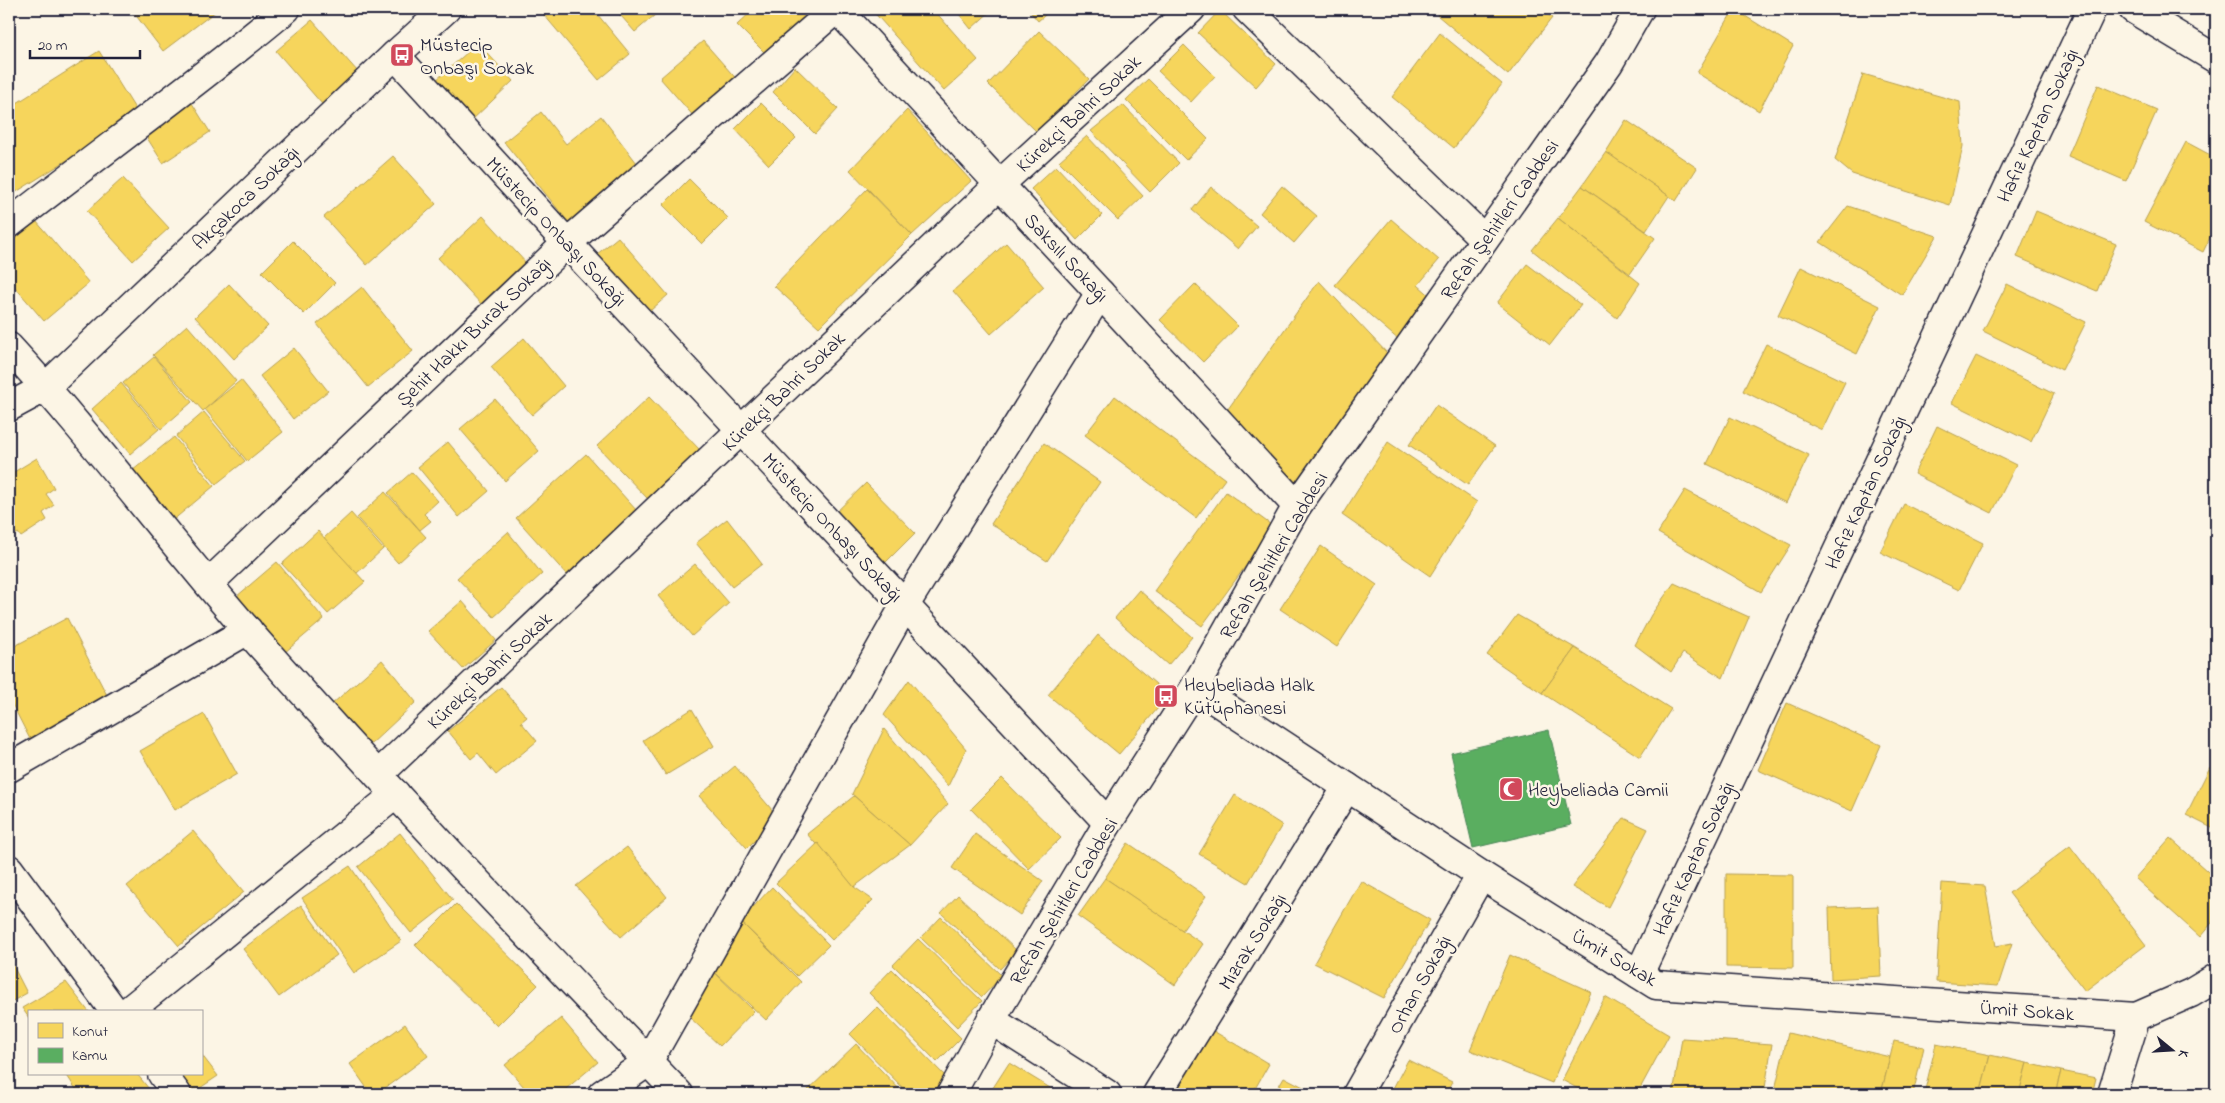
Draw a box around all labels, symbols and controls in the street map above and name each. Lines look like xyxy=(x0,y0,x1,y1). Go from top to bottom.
scale bar xyxy=(30,28,140,60)
place label: Müstecip Onbaşı Sokak xyxy=(420,32,534,84)
text: 20 m xyxy=(38,35,68,57)
bus stop icon: Müstecip Onbaşı Sokak xyxy=(389,42,415,68)
street label: Hafız Kaptan Sokağı xyxy=(1991,44,2089,208)
street label: Kürekçi Bahri Sokak xyxy=(1011,49,1149,181)
street label: Refah Şehitleri Caddesi xyxy=(1435,134,1568,307)
street label: Akçakoca Sokağı xyxy=(187,140,308,258)
street label: Müstecip Onbaşı Sokağı xyxy=(477,151,633,315)
street label: Saksılı Sokağı xyxy=(1015,208,1114,311)
street label: Şehit Hakkı Burak Sokağı xyxy=(391,251,559,415)
street label: Kürekçi Bahri Sokak xyxy=(716,326,853,459)
street label: Hafız Kaptan Sokağı xyxy=(1819,411,1917,575)
street label: Müstecip Onbaşı Sokağı xyxy=(753,447,909,611)
street label: Refah Şehitleri Caddesi xyxy=(1214,467,1337,645)
street label: Kürekçi Bahri Sokak xyxy=(422,606,560,738)
place label: Heybeliada Halk Kütüphanesi xyxy=(1184,672,1315,724)
bus stop icon: Heybeliada Halk Kütüphanesi xyxy=(1153,683,1179,709)
mosque icon: Heybeliada Camii xyxy=(1498,776,1524,802)
place label: Heybeliada Camii xyxy=(1528,777,1669,806)
street label: Hafız Kaptan Sokağı xyxy=(1647,777,1745,941)
street label: Refah Şehitleri Caddesi xyxy=(1004,813,1127,991)
street label: Mızrak Sokağı xyxy=(1213,888,1296,997)
street label: Ümit Sokak xyxy=(1566,923,1662,995)
street label: Orhan Sokağı xyxy=(1382,930,1461,1041)
street label: Ümit Sokak xyxy=(1979,995,2075,1030)
legend xyxy=(28,1010,202,1076)
text: Konut xyxy=(72,1021,108,1043)
north arrow xyxy=(2148,1026,2198,1076)
text: Kamu xyxy=(72,1045,108,1067)
text: K xyxy=(2172,1047,2194,1061)

